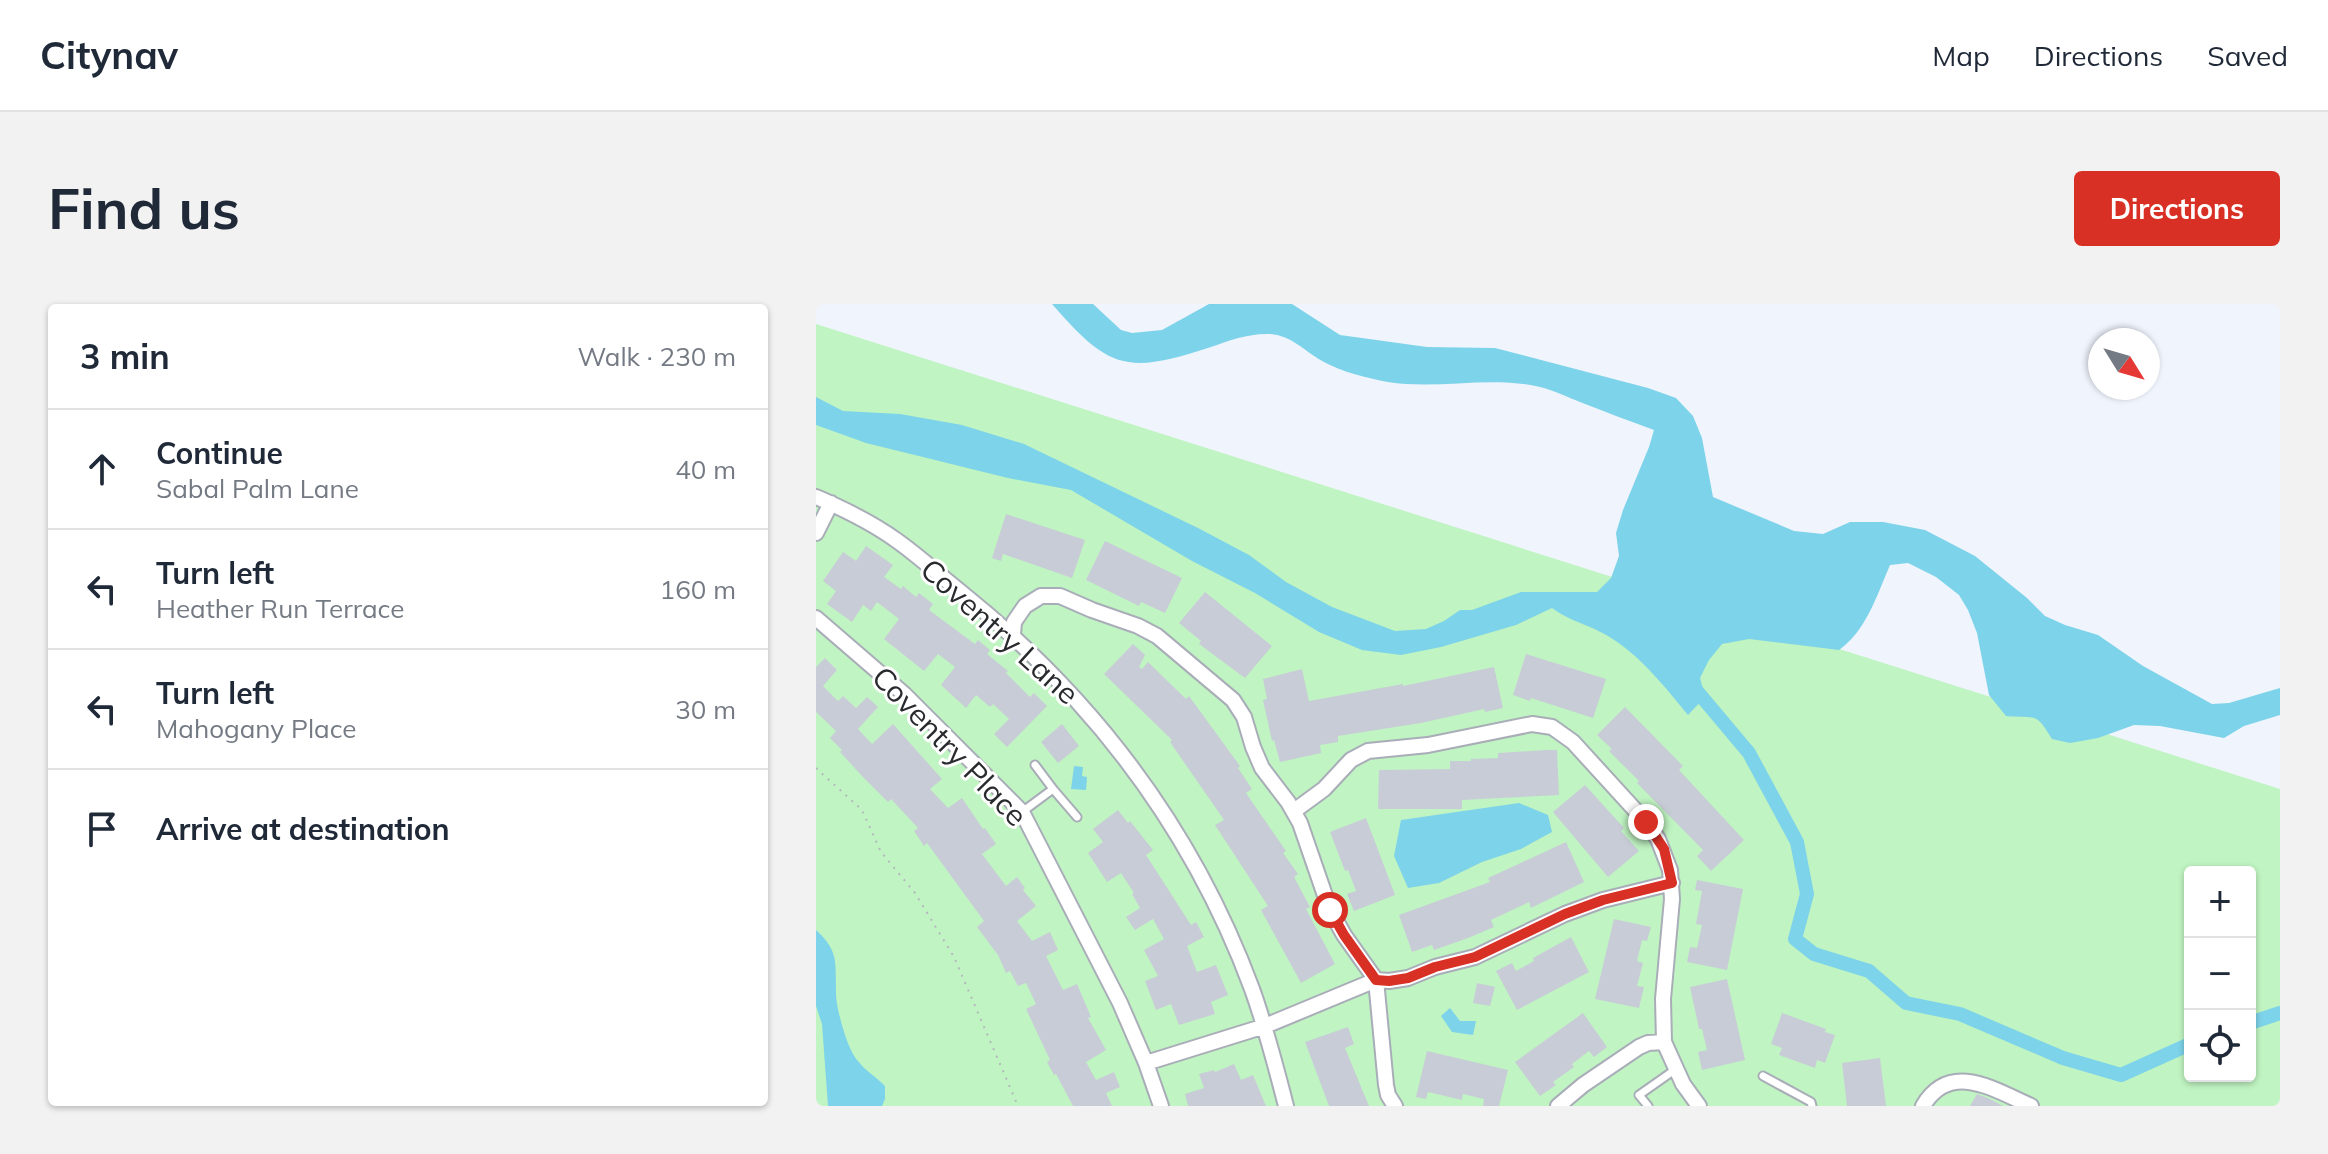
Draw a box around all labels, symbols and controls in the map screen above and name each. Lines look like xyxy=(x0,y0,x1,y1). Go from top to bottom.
text: Citynav xyxy=(40,31,178,79)
text: Map xyxy=(1932,38,1990,73)
text: Directions xyxy=(2034,38,2163,73)
text: Saved xyxy=(2207,38,2288,73)
button: Directions xyxy=(2074,171,2280,246)
text: Find us xyxy=(48,173,240,243)
north arrow xyxy=(2088,328,2160,400)
text: 3 min xyxy=(80,335,170,378)
text: Walk · 230 m xyxy=(577,340,736,373)
text: Continue xyxy=(156,434,283,472)
icon: ahead xyxy=(80,447,124,491)
text: 40 m xyxy=(675,453,736,486)
text: Sabal Palm Lane xyxy=(156,472,359,505)
street label: Coventry Lane xyxy=(913,550,1087,712)
text: Turn left xyxy=(156,554,274,592)
icon: left xyxy=(80,567,124,611)
text: 160 m xyxy=(660,573,736,606)
text: Heather Run Terrace xyxy=(156,592,404,625)
street label: Coventry Place xyxy=(864,658,1036,834)
text: Turn left xyxy=(156,674,274,712)
icon: left xyxy=(80,687,124,731)
text: 30 m xyxy=(675,693,736,726)
text: Mahogany Place xyxy=(156,712,356,745)
route end xyxy=(1628,804,1664,840)
icon: arrive xyxy=(80,807,124,851)
text: Arrive at destination xyxy=(156,810,450,848)
map controls xyxy=(2184,866,2256,1082)
button: + xyxy=(2184,866,2256,938)
route start xyxy=(1312,892,1348,928)
button: − xyxy=(2184,938,2256,1010)
button: locate xyxy=(2184,1010,2256,1082)

